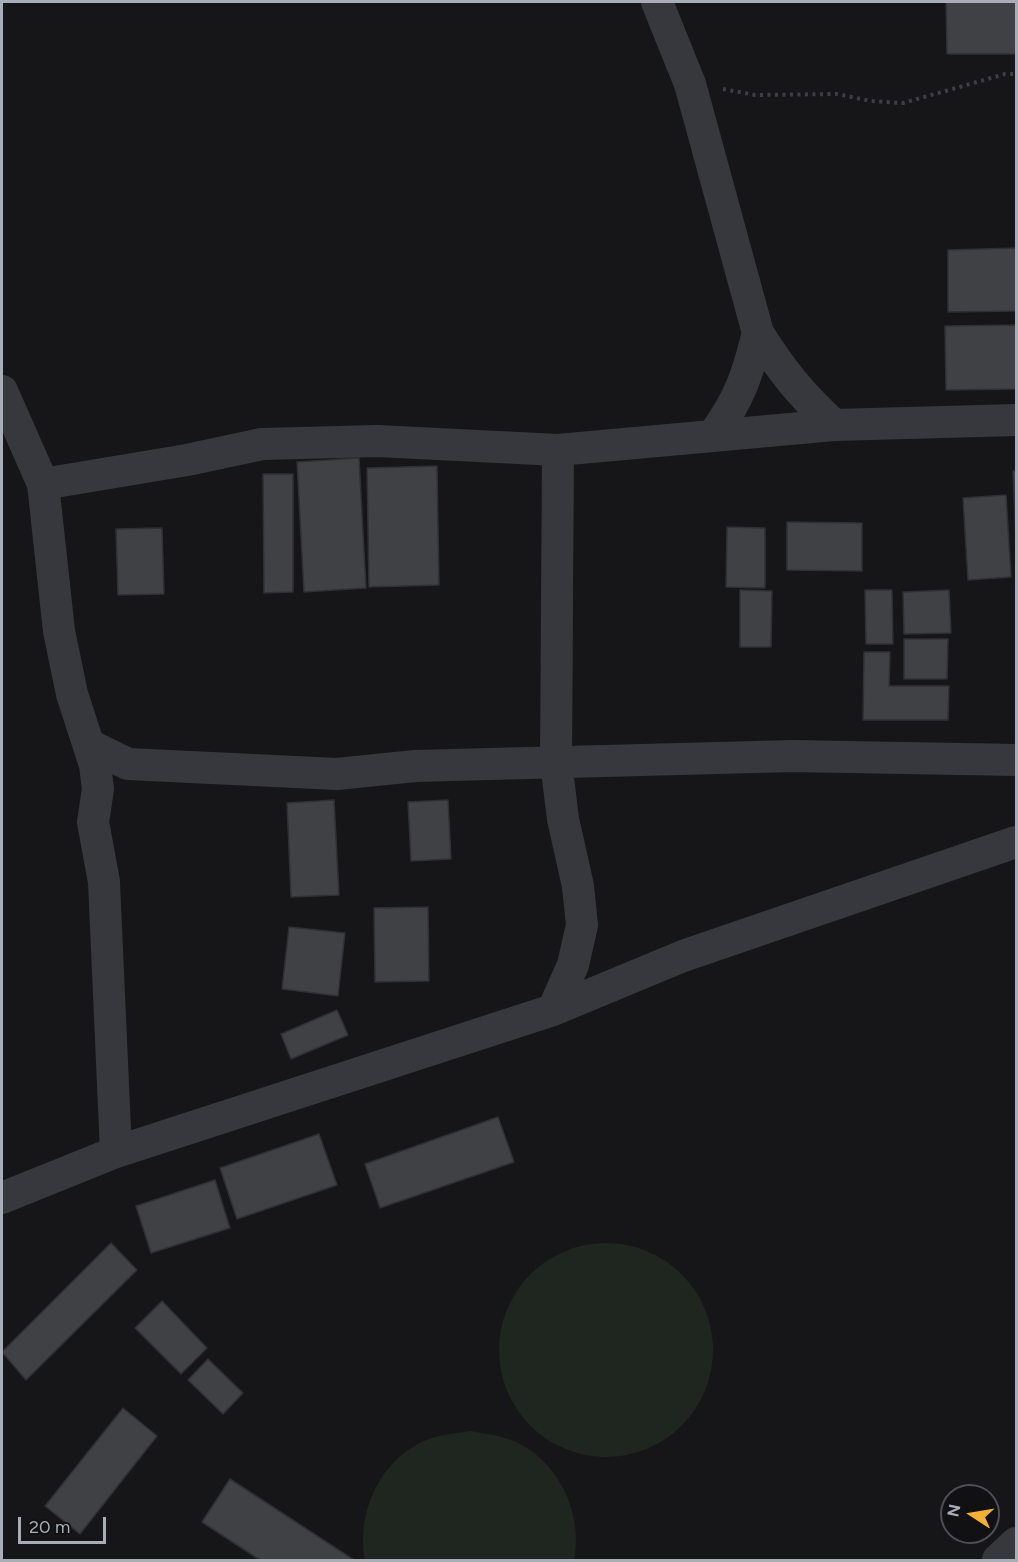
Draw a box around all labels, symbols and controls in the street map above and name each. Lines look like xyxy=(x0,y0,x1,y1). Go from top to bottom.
north arrow xyxy=(940,1484,1000,1544)
text: N xyxy=(943,1503,964,1519)
scale bar xyxy=(21,1505,110,1543)
text: 20 m xyxy=(29,1516,70,1538)

